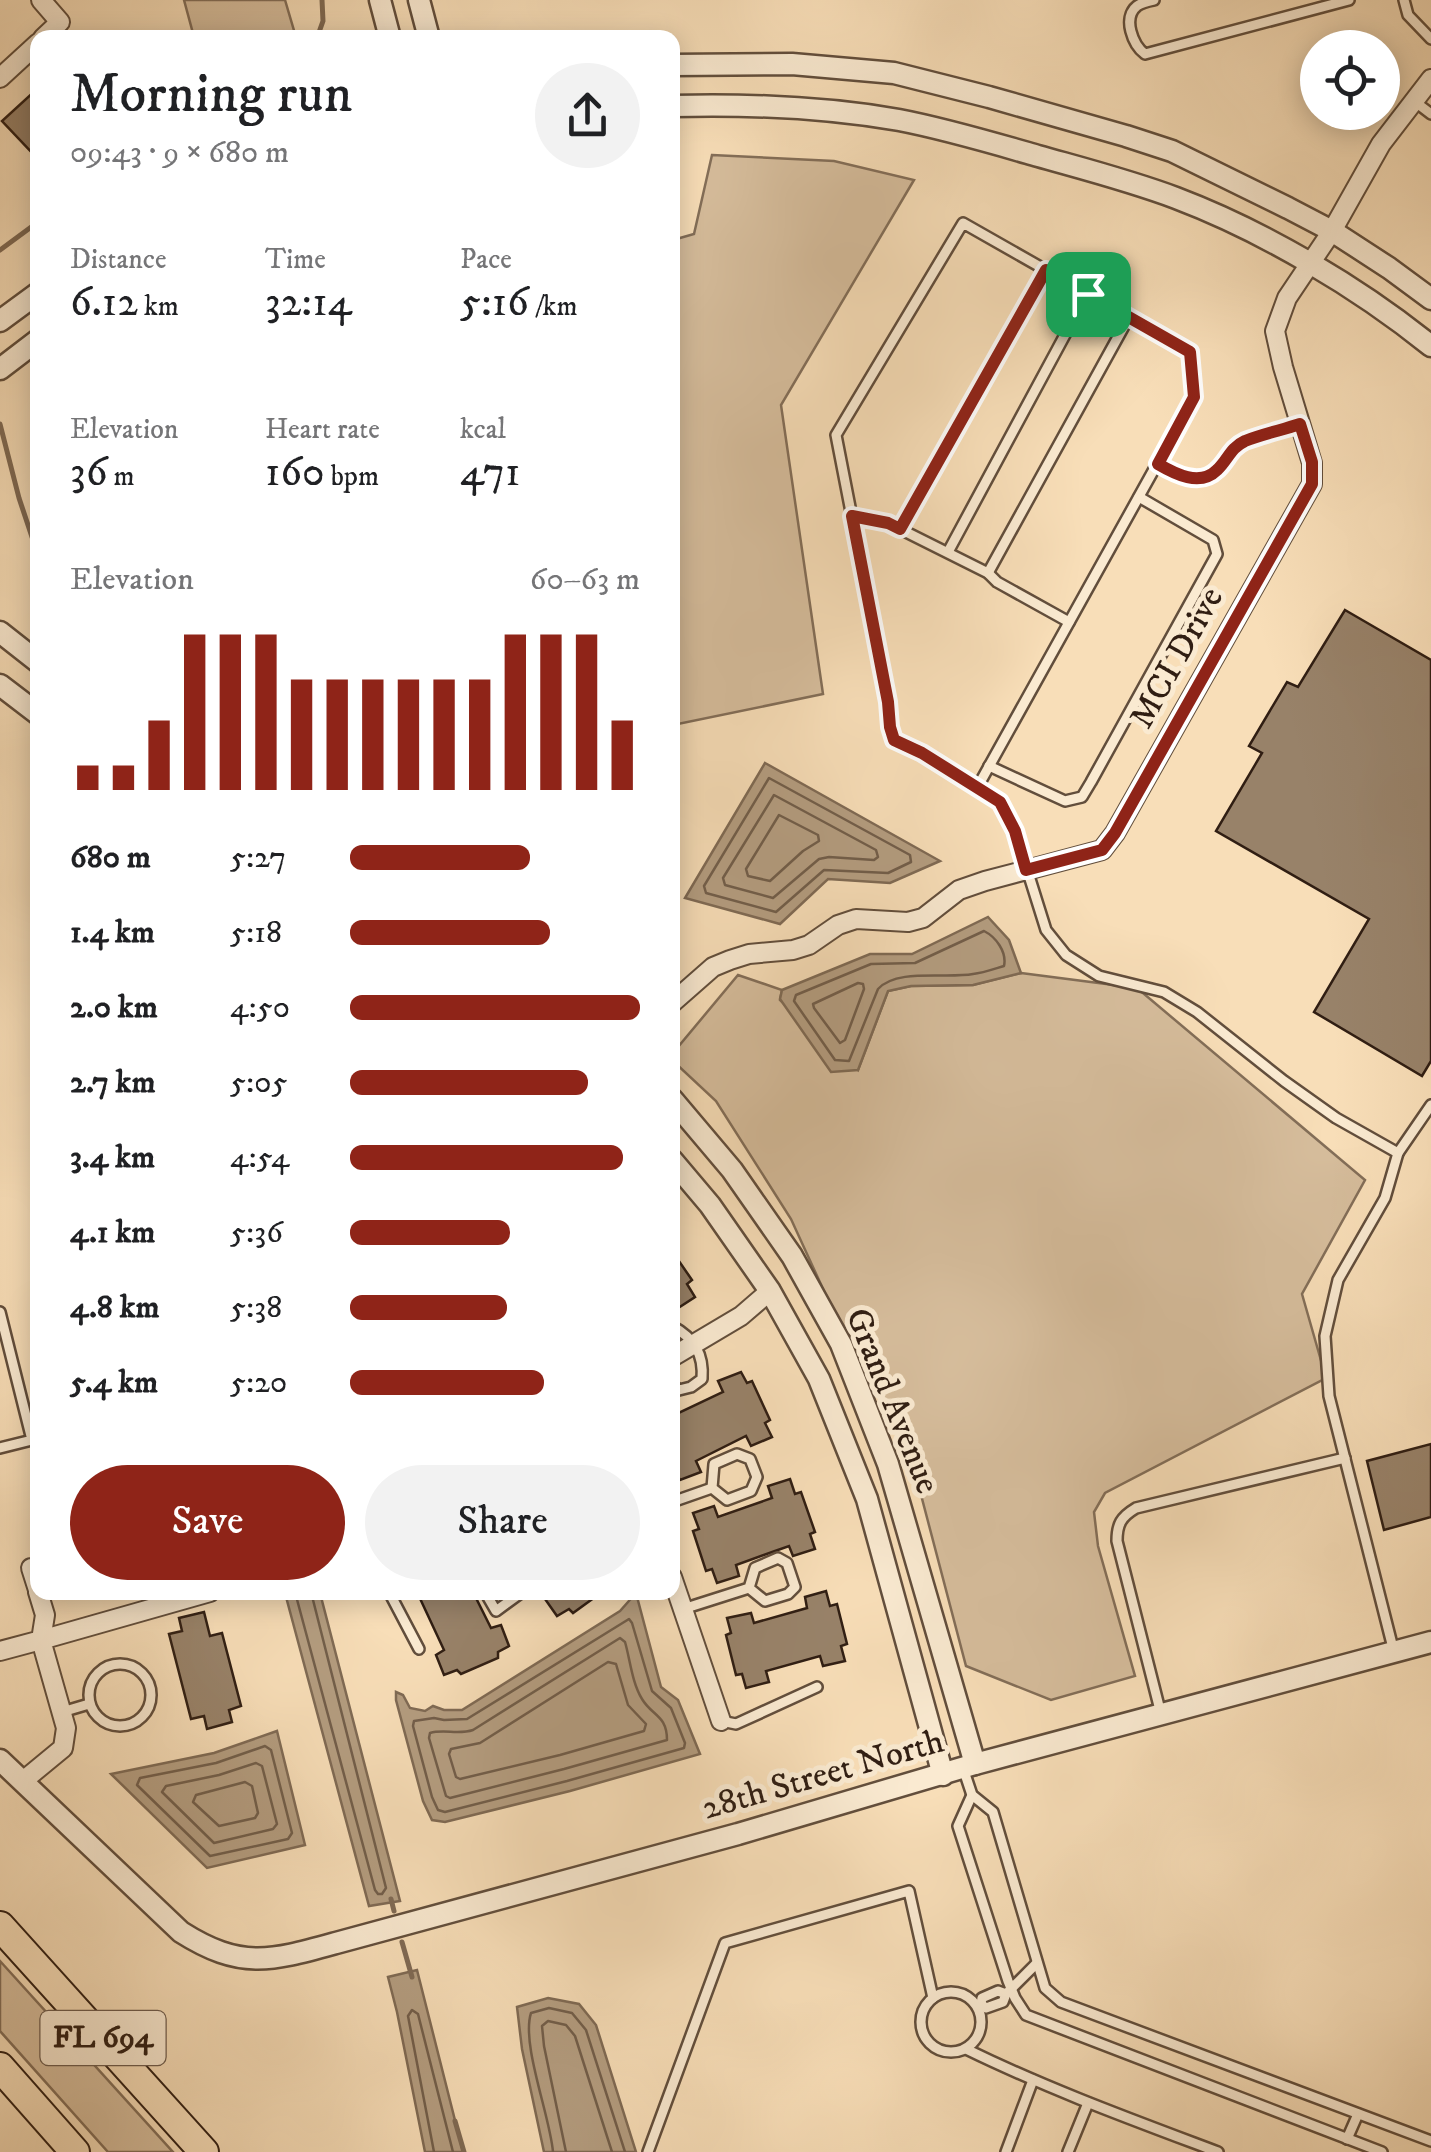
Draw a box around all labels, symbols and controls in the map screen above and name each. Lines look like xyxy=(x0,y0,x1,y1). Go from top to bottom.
map controls xyxy=(1300,30,1400,130)
button: locate xyxy=(1300,30,1400,130)
text: Morning run xyxy=(70,61,352,130)
button: share xyxy=(535,63,640,168)
text: 09:43 · 9 × 680 m xyxy=(70,133,289,173)
text: Distance xyxy=(70,242,166,277)
text: Time xyxy=(265,242,326,277)
text: Pace xyxy=(460,242,512,277)
pin xyxy=(1046,252,1131,337)
icon: arrive xyxy=(1061,267,1116,322)
text: 6.12 xyxy=(70,277,138,329)
text: 32:14 xyxy=(265,277,352,329)
text: 5:16 xyxy=(460,277,529,329)
text: km xyxy=(138,289,179,324)
text: /km xyxy=(529,289,578,324)
text: Elevation xyxy=(70,412,178,447)
text: Heart rate xyxy=(265,412,380,447)
text: kcal xyxy=(460,412,506,447)
text: 36 xyxy=(70,447,108,499)
text: 160 xyxy=(265,447,325,499)
text: 471 xyxy=(460,447,520,499)
text: m xyxy=(108,459,135,494)
text: bpm xyxy=(325,459,379,494)
text: Elevation xyxy=(70,560,194,600)
text: 60–63 m xyxy=(530,560,640,600)
street label: MCI Drive xyxy=(1120,580,1234,736)
text: 680 m xyxy=(70,838,151,878)
text: 5:27 xyxy=(230,838,286,878)
text: 1.4 km xyxy=(70,913,155,953)
text: 5:18 xyxy=(230,913,282,953)
text: 2.0 km xyxy=(70,988,158,1028)
text: 4:50 xyxy=(230,988,290,1028)
text: 2.7 km xyxy=(70,1063,156,1103)
text: 5:05 xyxy=(230,1063,287,1103)
text: 3.4 km xyxy=(70,1138,155,1178)
text: 4:54 xyxy=(230,1138,289,1178)
text: 4.1 km xyxy=(70,1213,155,1253)
text: 5:36 xyxy=(230,1213,283,1253)
text: 4.8 km xyxy=(70,1288,160,1328)
text: 5:38 xyxy=(230,1288,282,1328)
street label: Grand Avenue xyxy=(835,1302,949,1500)
text: 5.4 km xyxy=(70,1363,158,1403)
text: 5:20 xyxy=(230,1363,287,1403)
button: Save xyxy=(70,1465,345,1580)
button: Share xyxy=(365,1465,640,1580)
street label: 28th Street North xyxy=(697,1719,949,1831)
road number: FL 694 xyxy=(41,2011,166,2065)

